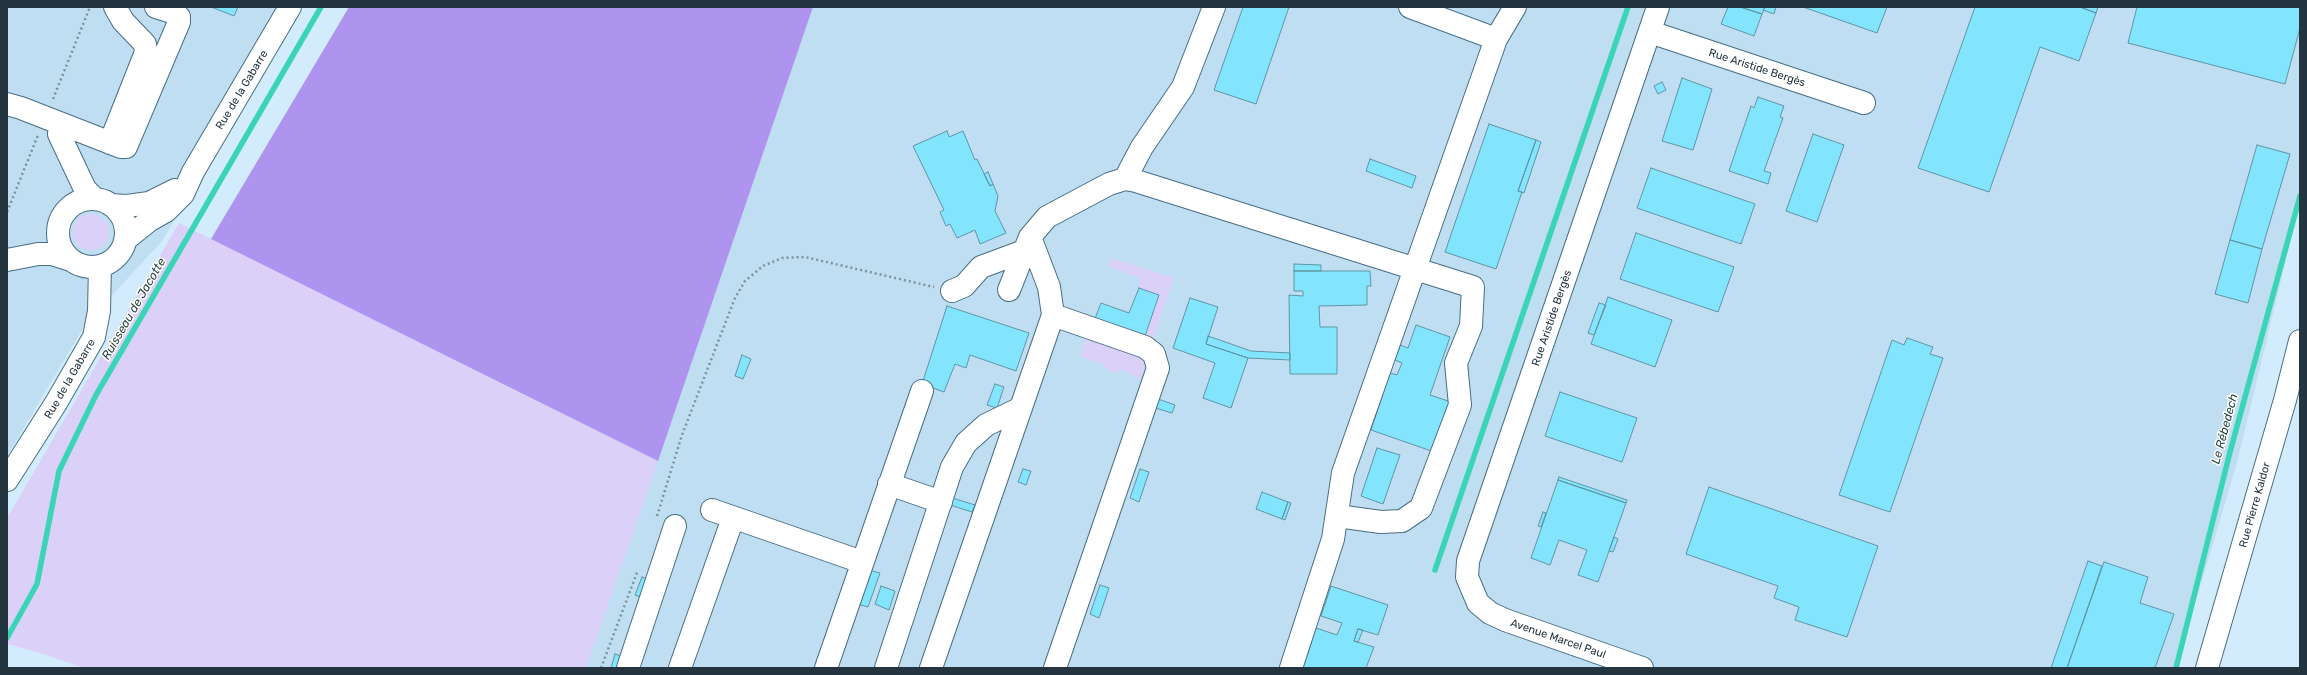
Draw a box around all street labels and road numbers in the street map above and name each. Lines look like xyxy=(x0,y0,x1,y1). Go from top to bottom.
street label: Rue Aristide Bergès xyxy=(1707,46,1807,90)
street label: Rue de la Gabarre xyxy=(213,48,271,132)
street label: Rue Aristide Bergès xyxy=(1529,268,1575,368)
street label: Rue de la Gabarre xyxy=(42,337,98,421)
street label: Rue Pierre Kaldor xyxy=(2237,461,2273,549)
street label: Avenue Marcel Paul xyxy=(1509,616,1607,662)

